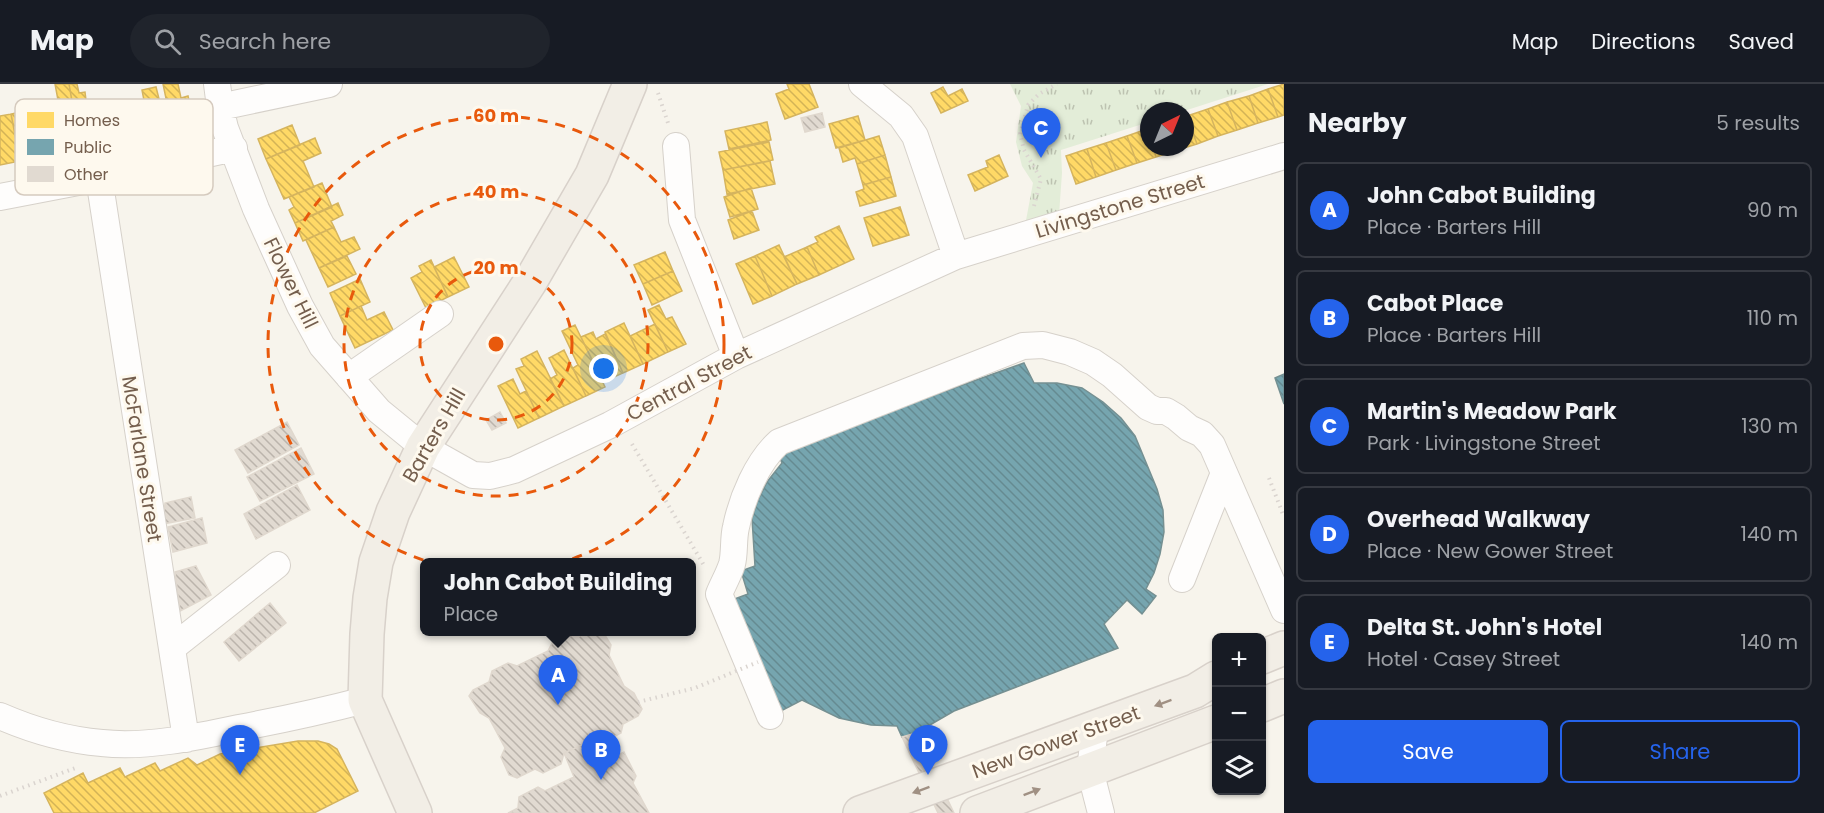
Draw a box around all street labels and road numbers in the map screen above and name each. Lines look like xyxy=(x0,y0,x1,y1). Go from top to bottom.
street label: Livingstone Street xyxy=(1032,167,1208,245)
street label: Flower Hill xyxy=(257,233,325,333)
street label: Central Street xyxy=(622,338,756,428)
street label: McFarlane Street xyxy=(115,374,169,544)
street label: Barters Hill xyxy=(396,383,472,487)
street label: New Gower Street xyxy=(968,699,1144,785)

